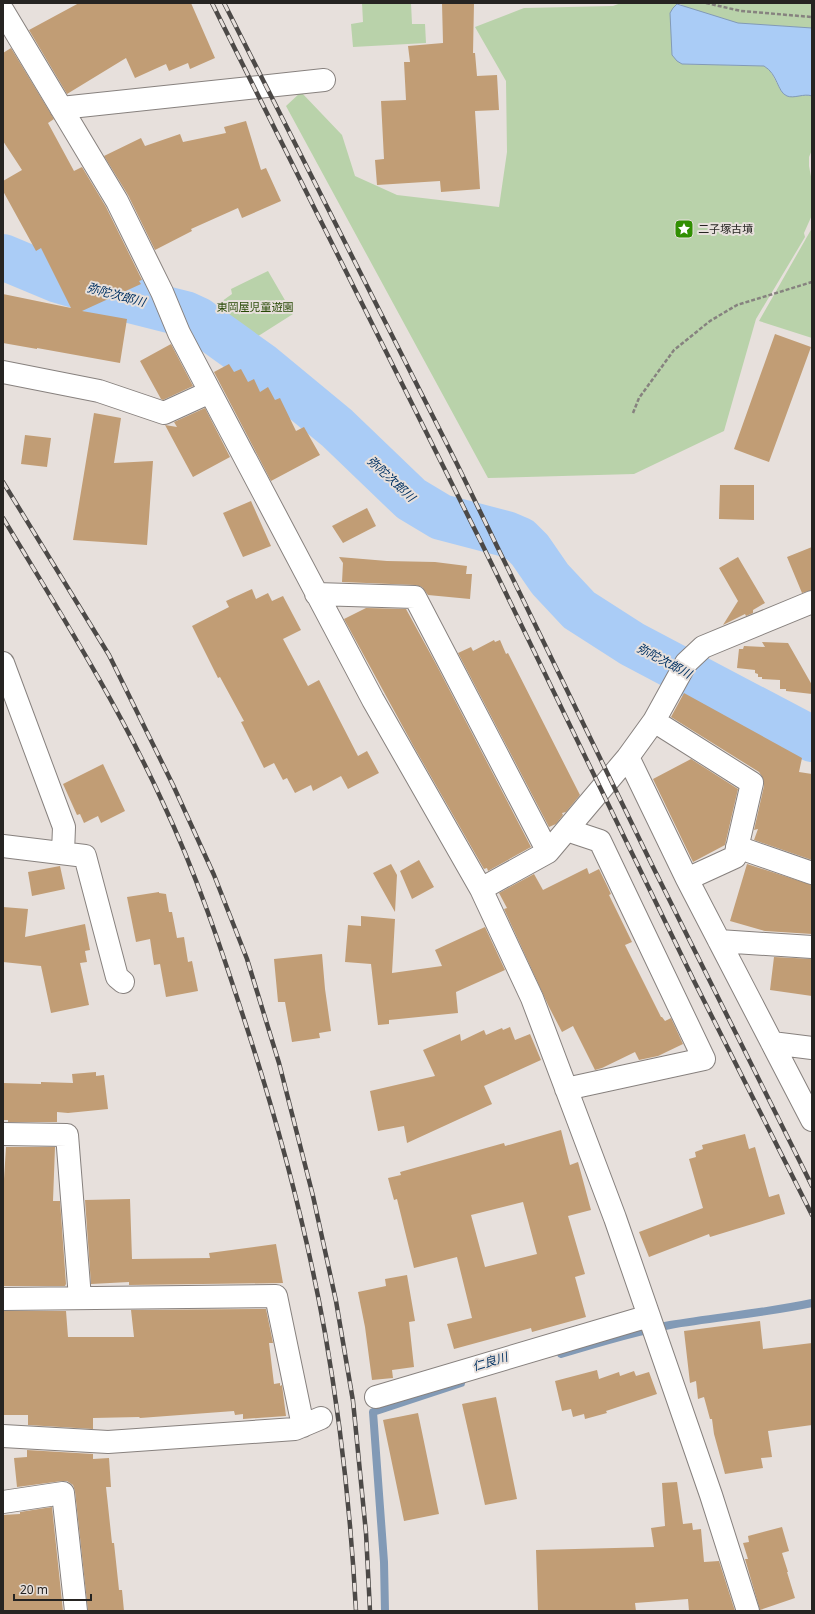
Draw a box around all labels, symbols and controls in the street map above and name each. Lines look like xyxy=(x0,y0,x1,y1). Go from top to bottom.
place icon: 二子塚古墳 xyxy=(673,218,695,240)
place label: 二子塚古墳 xyxy=(698,221,753,236)
water label: 弥陀次郎川 xyxy=(85,279,149,311)
park label: 東岡屋児童遊園 xyxy=(217,299,294,314)
water label: 弥陀次郎川 xyxy=(364,452,421,507)
water label: 弥陀次郎川 xyxy=(634,639,696,683)
water label: 仁良川 xyxy=(470,1348,511,1375)
scale bar xyxy=(14,1576,91,1602)
text: 20 m xyxy=(20,1581,48,1598)

